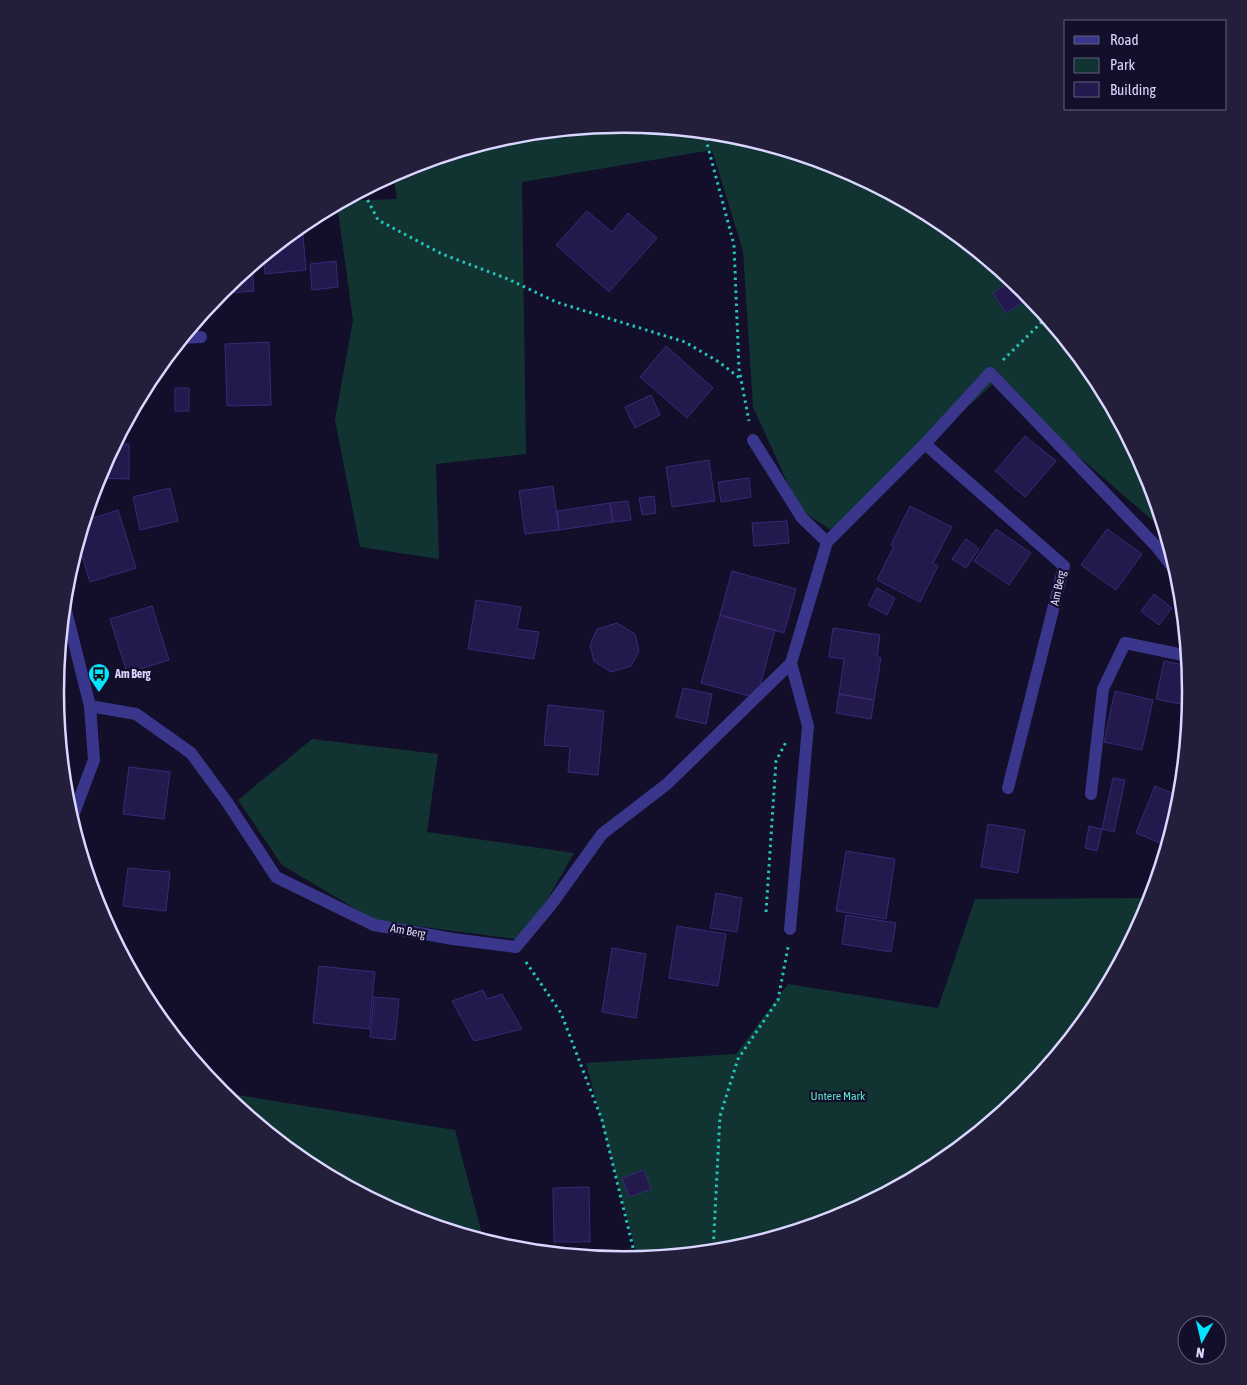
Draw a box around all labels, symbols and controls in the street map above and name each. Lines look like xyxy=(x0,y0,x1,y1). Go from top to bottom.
legend xyxy=(1064,20,1227,110)
text: Road xyxy=(1110,31,1139,48)
text: Park xyxy=(1110,56,1135,73)
text: Building xyxy=(1110,81,1156,98)
street label: Am Berg xyxy=(1047,568,1069,607)
bus stop icon: Am Berg xyxy=(87,662,111,693)
place label: Am Berg xyxy=(114,667,151,681)
street label: Am Berg xyxy=(389,921,428,941)
park label: Untere Mark xyxy=(811,1089,866,1103)
north arrow xyxy=(1177,1315,1227,1365)
text: N xyxy=(1195,1344,1205,1361)

